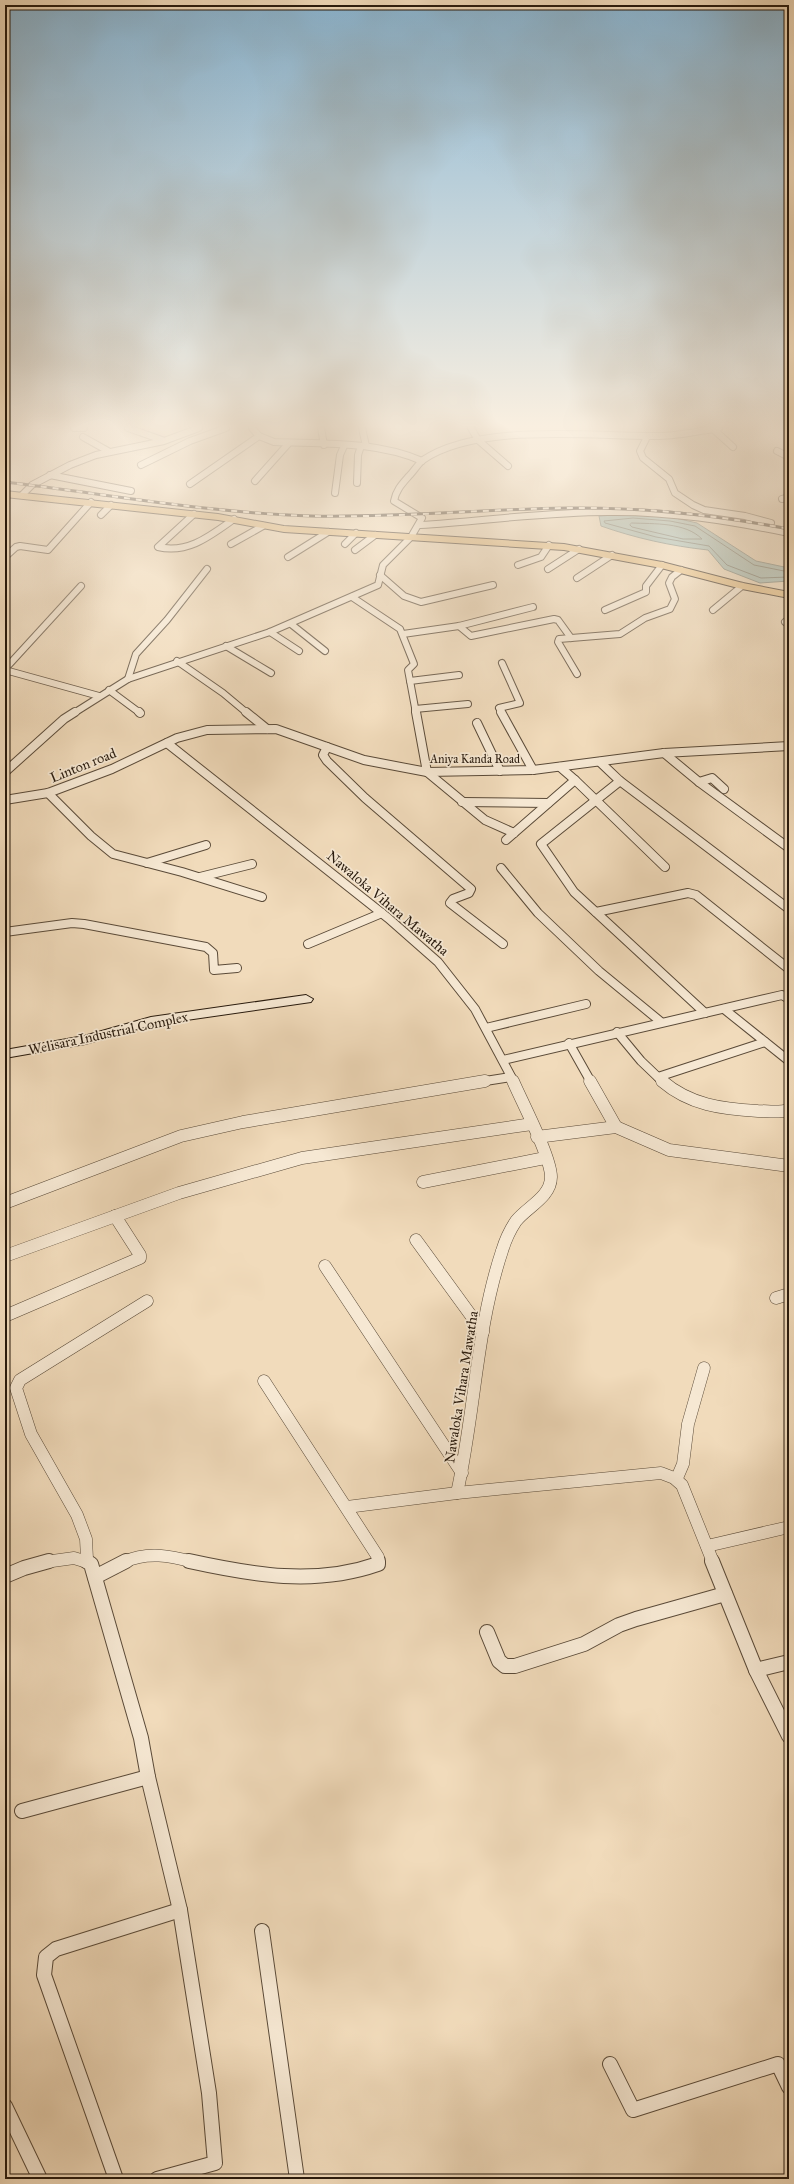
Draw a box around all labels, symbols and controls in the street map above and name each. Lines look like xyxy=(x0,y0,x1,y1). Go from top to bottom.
street label: Linton road xyxy=(48,745,119,786)
street label: Aniya Kanda Road xyxy=(429,752,520,766)
street label: Nawaloka Vihara Mawatha xyxy=(323,847,452,959)
street label: Welisara Industrial Complex xyxy=(27,1008,190,1059)
street label: Nawaloka Vihara Mawatha xyxy=(441,1310,482,1464)

